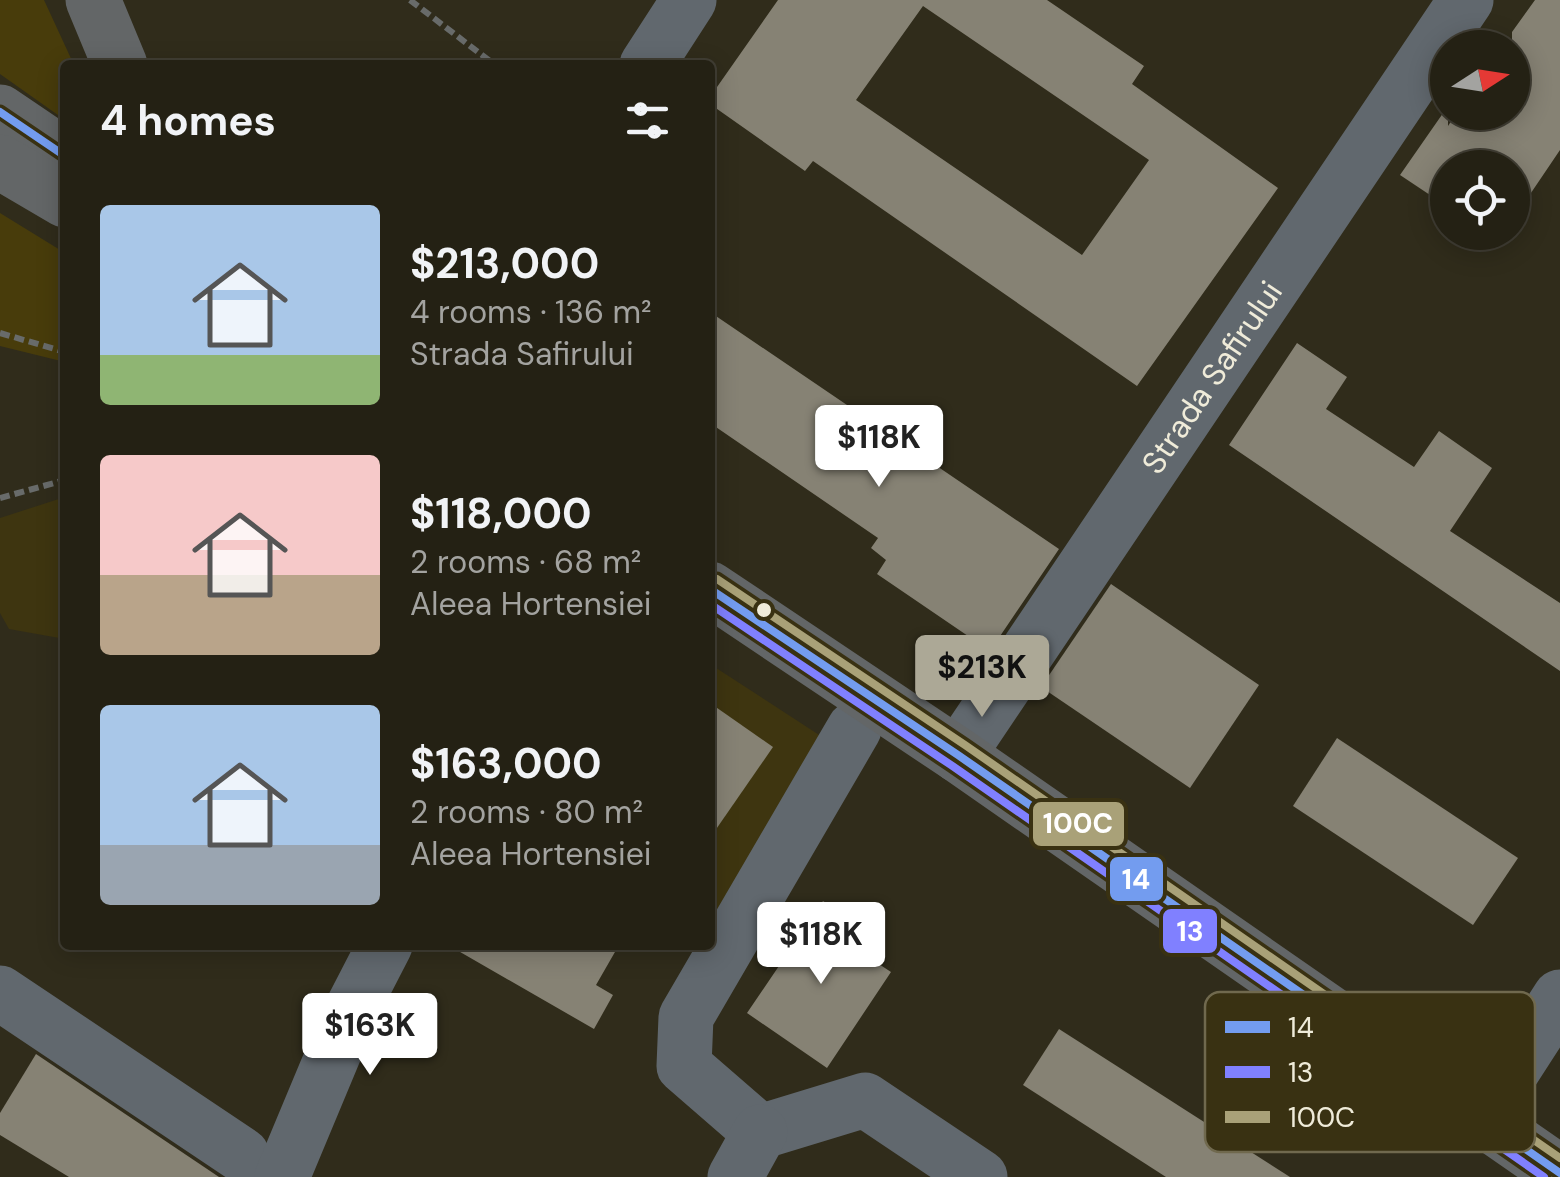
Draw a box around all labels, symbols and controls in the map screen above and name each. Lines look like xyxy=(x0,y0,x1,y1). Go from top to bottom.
north arrow xyxy=(1430,30,1530,130)
map controls xyxy=(1430,30,1530,250)
text: 4 homes xyxy=(100,93,276,148)
icon: filters xyxy=(620,93,675,148)
button: locate xyxy=(1430,150,1530,250)
text: $213,000 xyxy=(410,236,599,291)
icon: home xyxy=(180,245,300,365)
street label: Strada Safirului xyxy=(1132,273,1292,482)
text: 4 rooms · 136 m² xyxy=(410,291,652,333)
text: Strada Safirului xyxy=(410,333,634,375)
pin: $118K xyxy=(809,405,949,490)
text: $118K xyxy=(837,416,921,458)
text: $118,000 xyxy=(410,486,592,541)
icon: home xyxy=(180,495,300,615)
text: 2 rooms · 68 m² xyxy=(410,541,641,583)
text: Aleea Hortensiei xyxy=(410,583,652,625)
unlabelled marker xyxy=(754,600,774,620)
pin: $213K xyxy=(912,635,1052,720)
text: $213K xyxy=(937,646,1027,688)
text: $163,000 xyxy=(410,736,602,791)
icon: home xyxy=(180,745,300,865)
text: 2 rooms · 80 m² xyxy=(410,791,643,833)
line badge: 100C xyxy=(1031,800,1126,848)
text: 100C xyxy=(1043,805,1113,842)
text: Aleea Hortensiei xyxy=(410,833,652,875)
line badge: 14 xyxy=(1108,855,1165,903)
text: 14 xyxy=(1122,861,1150,898)
pin: $118K xyxy=(751,902,891,987)
line badge: 13 xyxy=(1161,907,1219,955)
text: $118K xyxy=(779,913,863,955)
text: 13 xyxy=(1176,913,1204,950)
legend xyxy=(1205,992,1535,1152)
pin: $163K xyxy=(300,993,440,1078)
text: $163K xyxy=(324,1004,416,1046)
text: 14 xyxy=(1288,1009,1314,1046)
text: 13 xyxy=(1288,1054,1313,1091)
text: 100C xyxy=(1288,1099,1355,1136)

